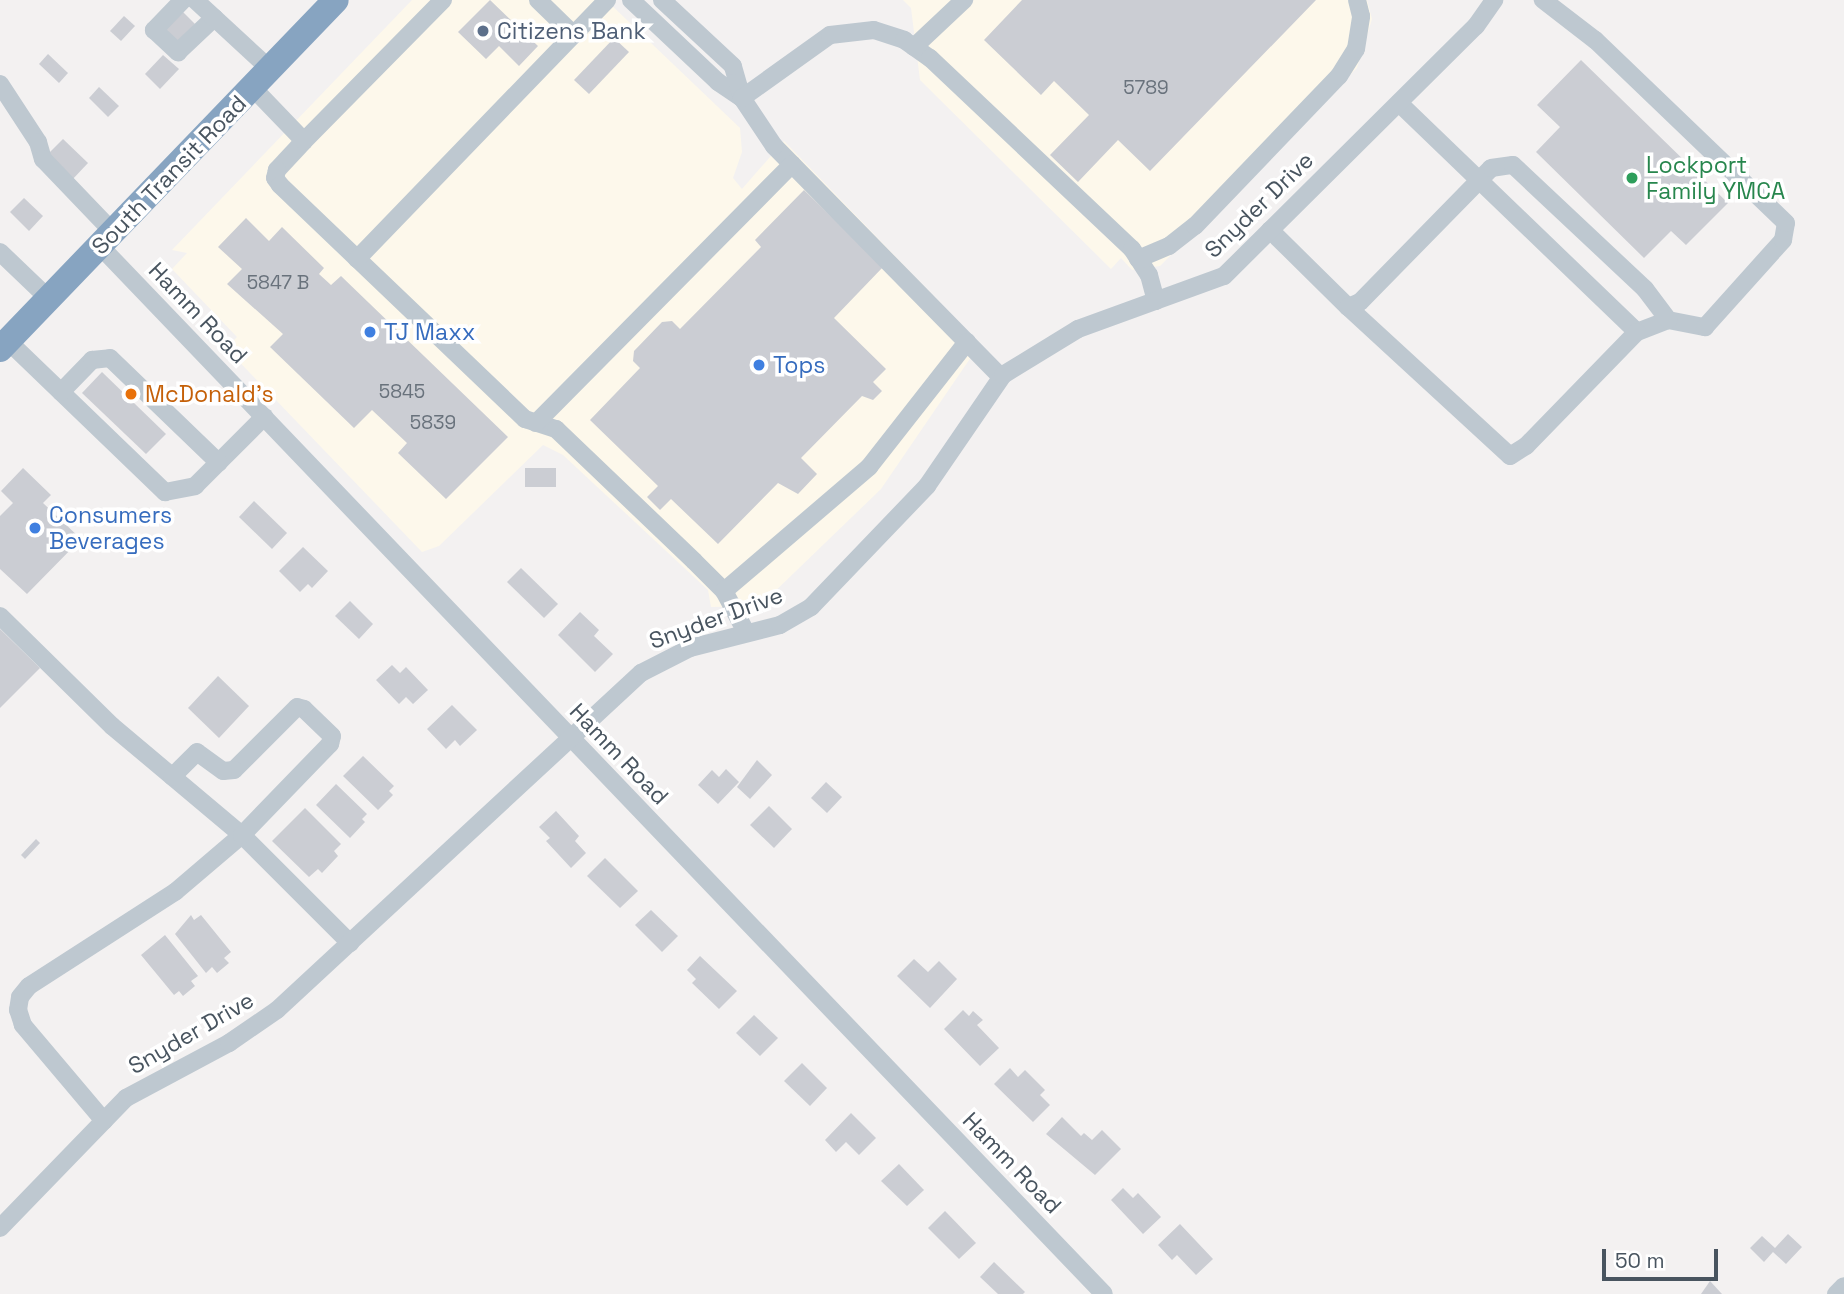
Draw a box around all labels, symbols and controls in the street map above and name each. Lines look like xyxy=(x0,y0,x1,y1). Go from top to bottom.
place label: Citizens Bank xyxy=(497,17,646,45)
marker: Citizens Bank xyxy=(475,23,491,39)
house number: 5789 xyxy=(1123,77,1169,99)
street label: South Transit Road xyxy=(86,90,252,260)
street label: Snyder Drive xyxy=(1199,146,1319,264)
place label: Lockport Family YMCA xyxy=(1646,151,1786,205)
marker: Lockport Family YMCA xyxy=(1624,170,1640,186)
street label: Hamm Road xyxy=(143,257,253,369)
house number: 5847 B xyxy=(247,272,309,294)
place label: TJ Maxx xyxy=(384,318,476,346)
marker: TJ Maxx xyxy=(362,324,378,340)
place label: Tops xyxy=(773,351,825,379)
marker: Tops xyxy=(751,357,767,373)
place label: McDonald's xyxy=(145,380,274,408)
house number: 5845 xyxy=(379,381,425,403)
marker: McDonald's xyxy=(123,386,139,402)
house number: 5839 xyxy=(410,412,456,434)
place label: Consumers Beverages xyxy=(49,501,172,555)
marker: Consumers Beverages xyxy=(27,520,43,536)
street label: Snyder Drive xyxy=(645,581,787,655)
street label: Hamm Road xyxy=(564,698,674,810)
street label: Snyder Drive xyxy=(123,986,259,1080)
street label: Hamm Road xyxy=(957,1107,1067,1219)
scale bar xyxy=(1606,1234,1722,1278)
text: 50 m xyxy=(1615,1247,1665,1274)

